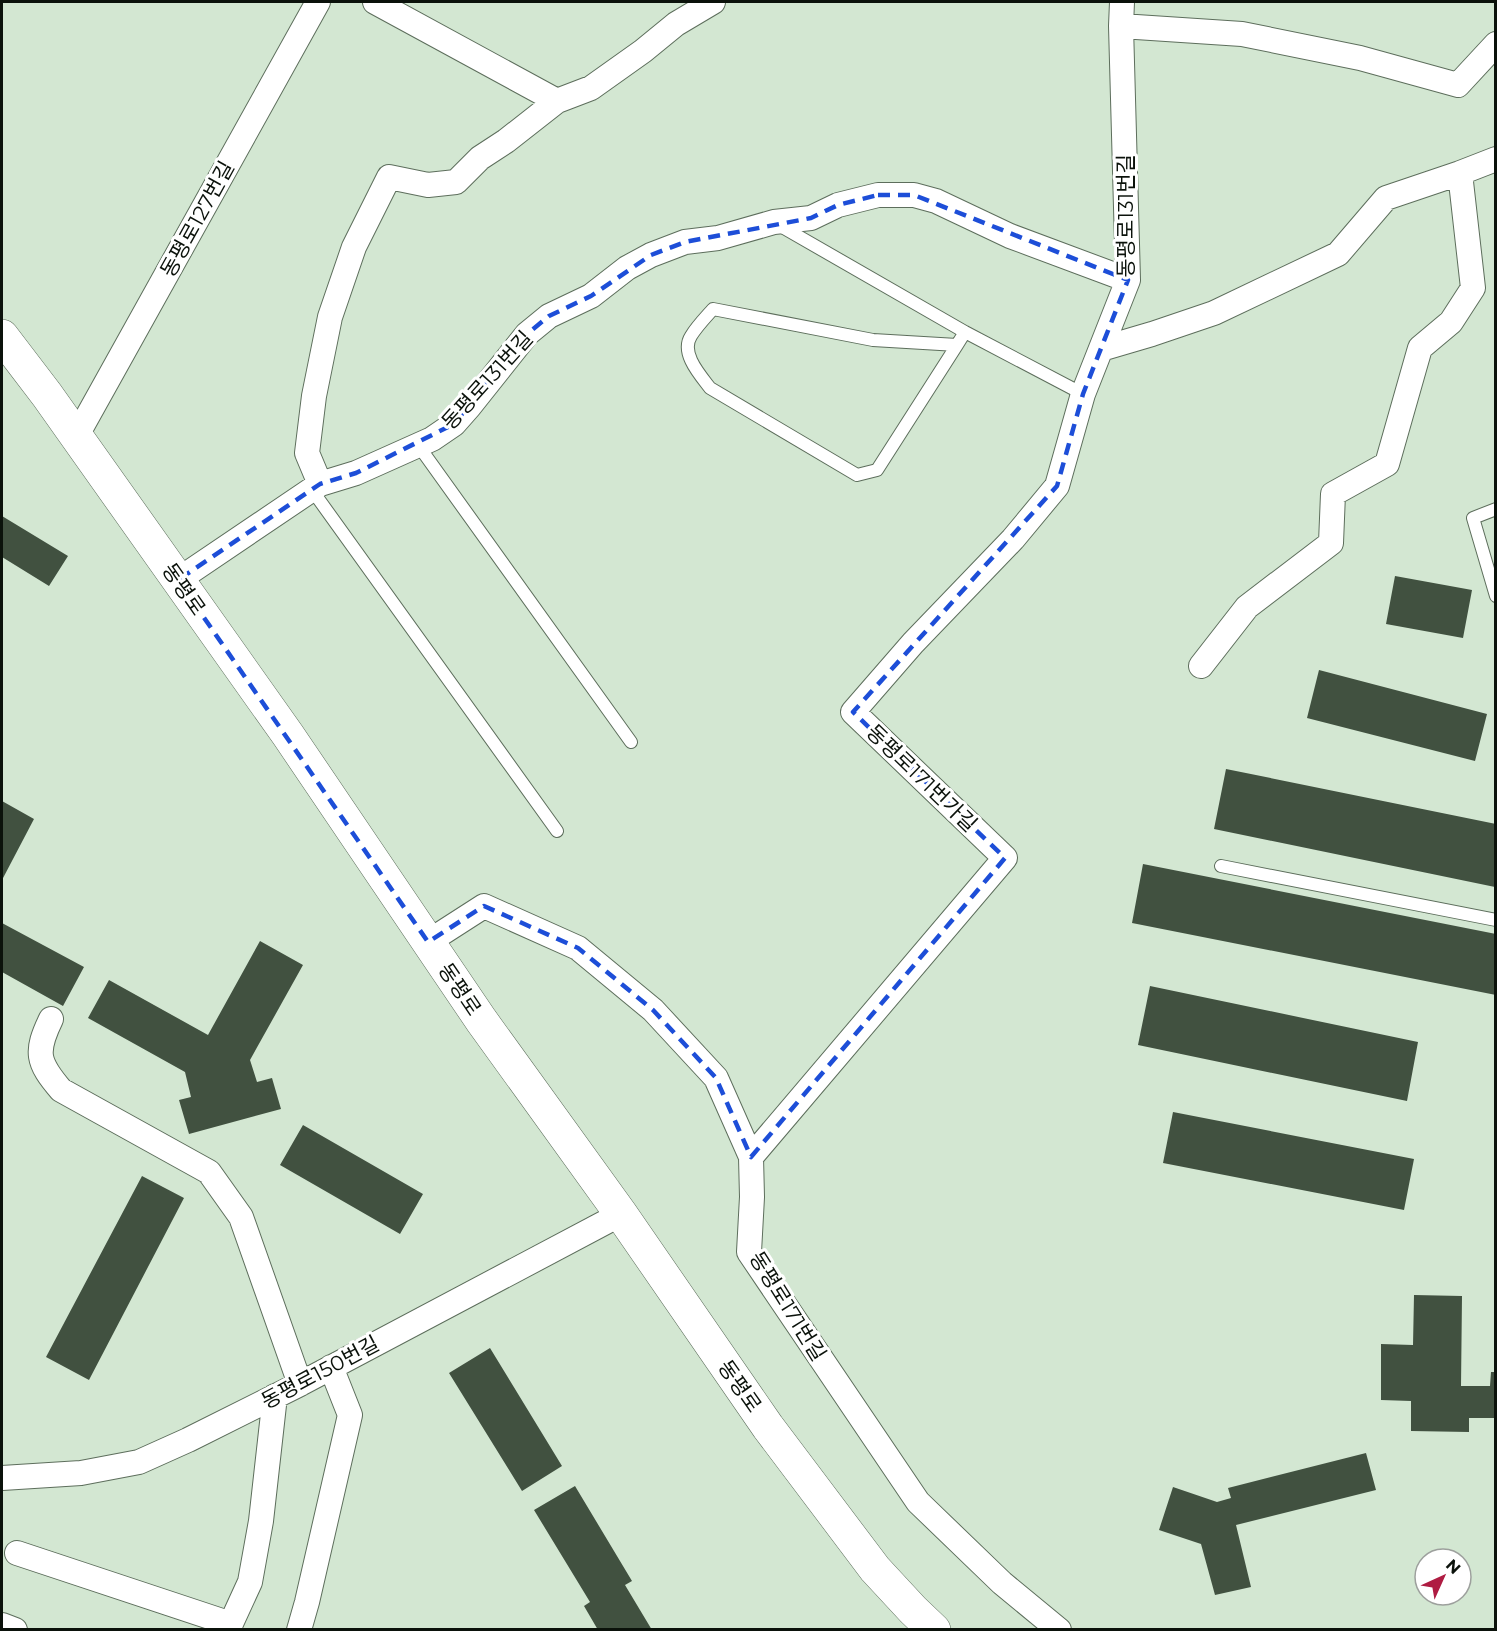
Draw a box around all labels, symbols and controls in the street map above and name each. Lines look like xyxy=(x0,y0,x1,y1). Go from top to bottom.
street label: 동평로131번길 xyxy=(1113,154,1138,278)
street label: 동평로127번길 xyxy=(155,157,239,281)
street label: 동평로131번길 xyxy=(436,326,538,434)
street label: 동평로 xyxy=(157,558,211,620)
street label: 동평로171번가길 xyxy=(862,719,982,837)
street label: 동평로 xyxy=(433,958,487,1020)
street label: 동평로171번길 xyxy=(744,1247,832,1365)
street label: 동평로150번길 xyxy=(257,1330,383,1414)
street label: 동평로 xyxy=(713,1355,767,1417)
north arrow xyxy=(1413,1547,1473,1607)
text: N xyxy=(1442,1555,1465,1578)

